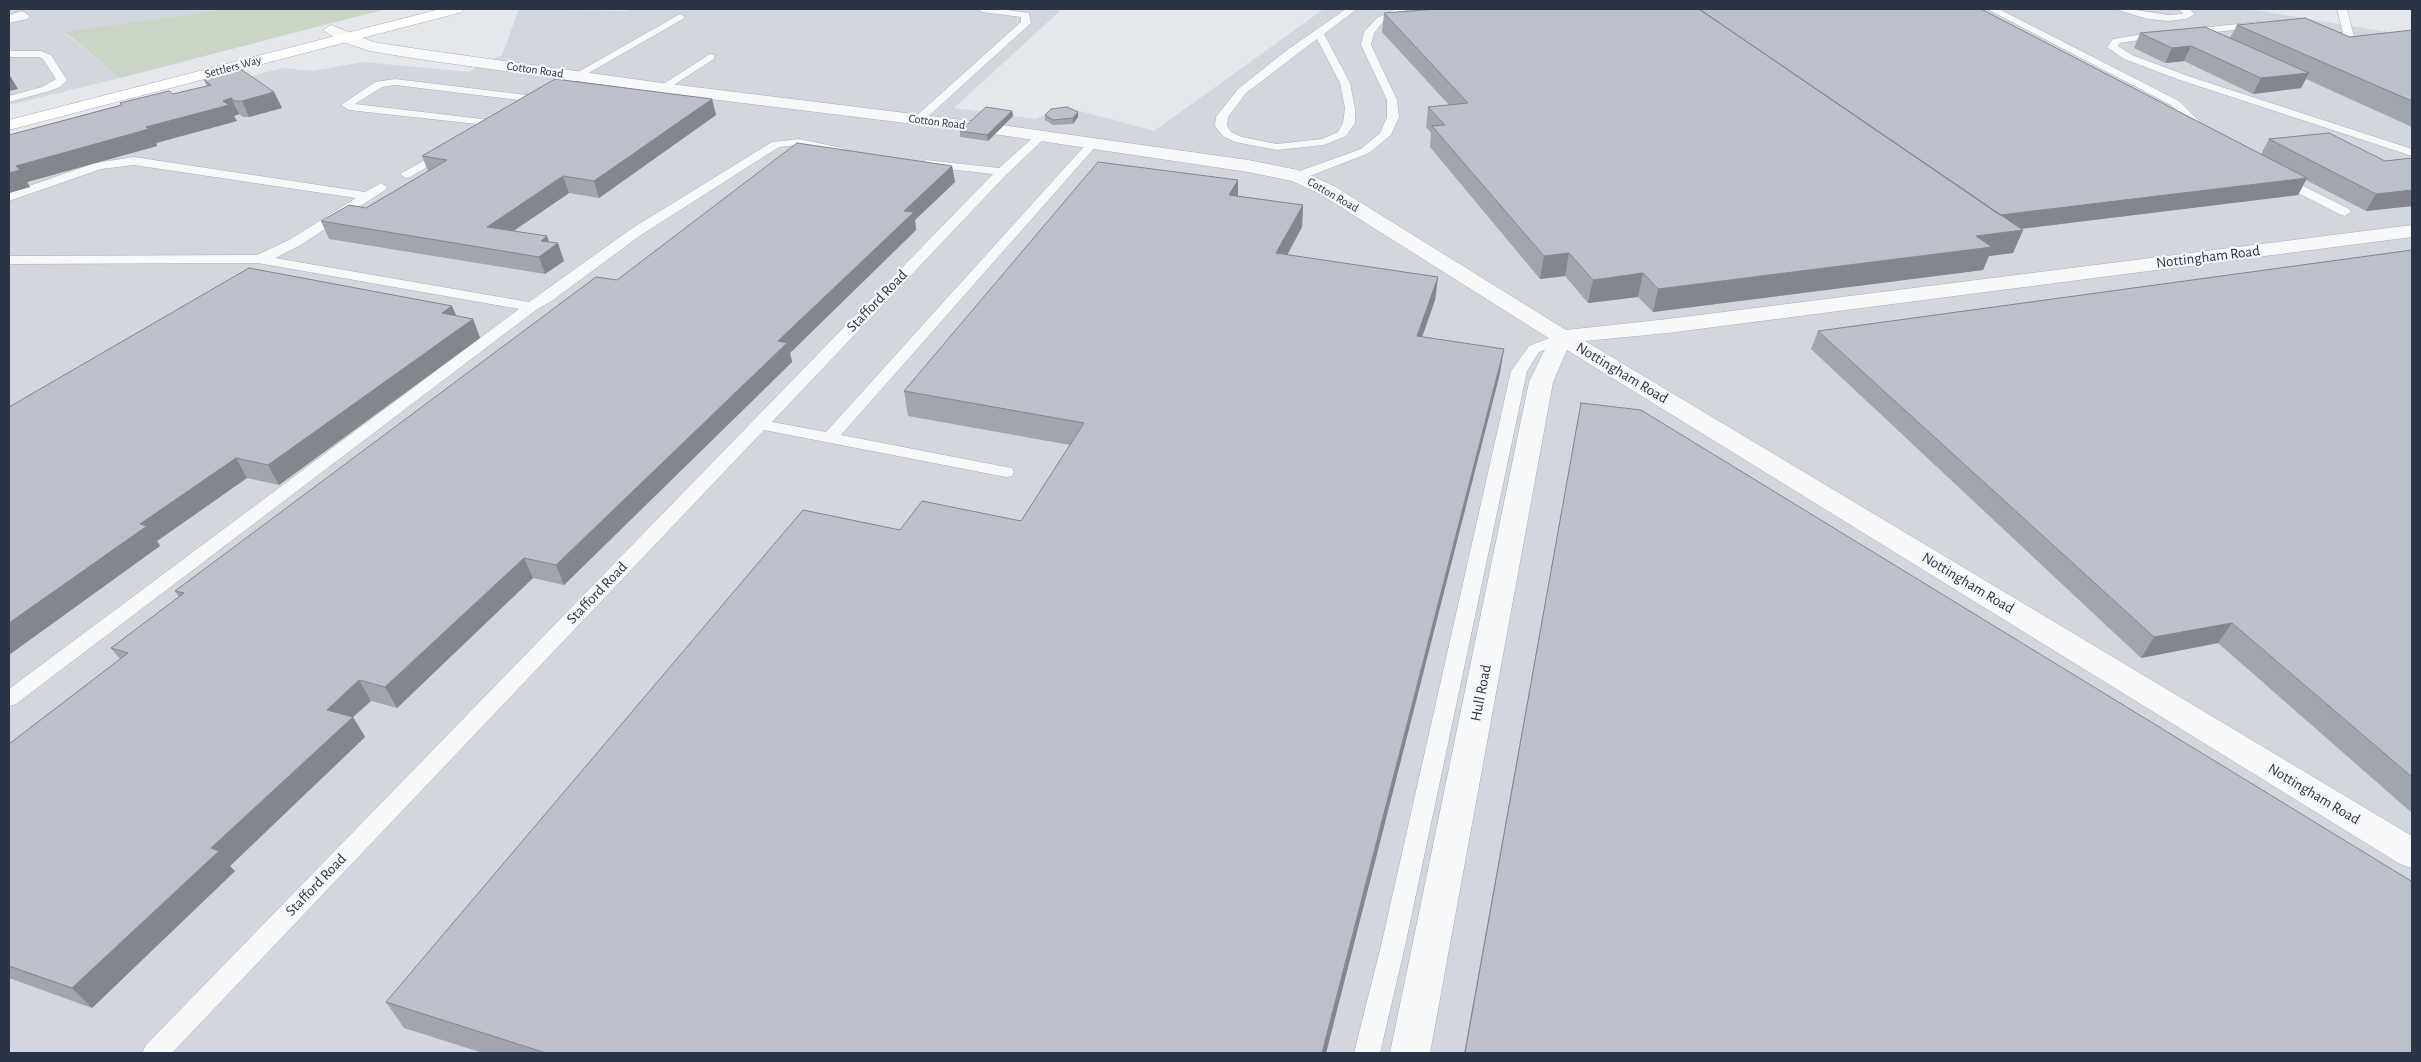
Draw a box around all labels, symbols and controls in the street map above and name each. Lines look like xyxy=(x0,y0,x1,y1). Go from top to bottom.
street label: Settlers Way xyxy=(203,53,263,81)
street label: Cotton Road xyxy=(506,59,564,81)
street label: Cotton Road xyxy=(908,111,966,133)
street label: Cotton Road xyxy=(1305,174,1361,216)
street label: Nottingham Road xyxy=(2155,242,2261,272)
street label: Stafford Road xyxy=(843,266,911,336)
street label: Nottingham Road xyxy=(1573,338,1671,408)
street label: Nottingham Road xyxy=(1919,548,2017,618)
street label: Stafford Road xyxy=(563,558,631,628)
street label: Hull Road xyxy=(1467,663,1495,723)
street label: Nottingham Road xyxy=(2265,759,2363,829)
street label: Stafford Road xyxy=(282,850,350,920)

